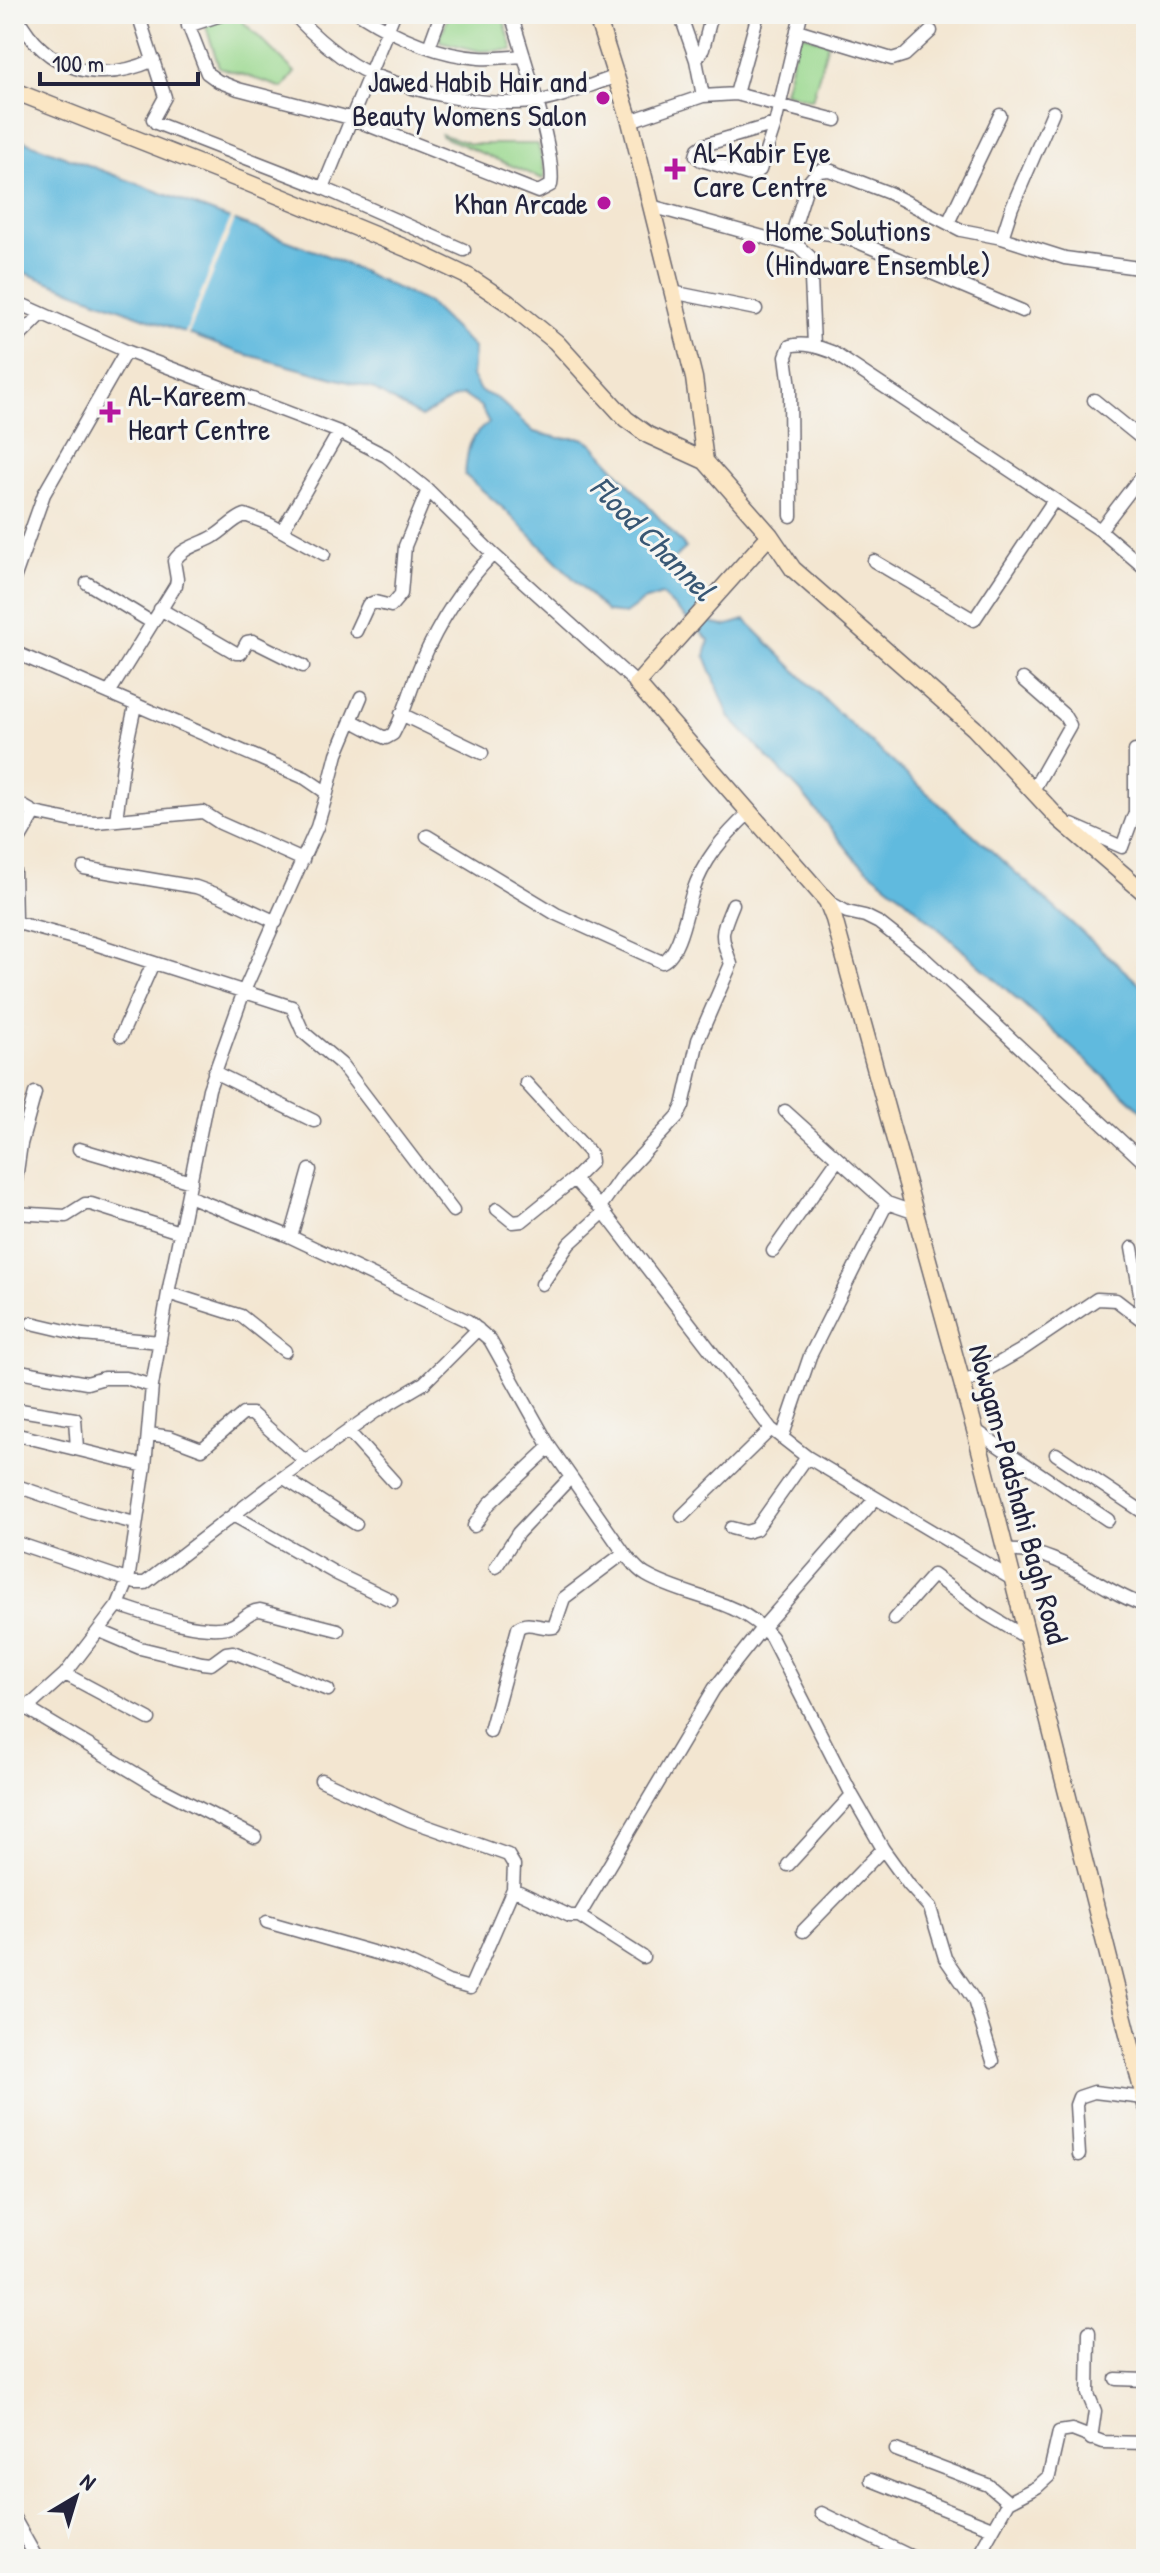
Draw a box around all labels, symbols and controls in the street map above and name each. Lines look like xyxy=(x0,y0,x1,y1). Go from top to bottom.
scale bar xyxy=(40,36,198,86)
text: 100 m xyxy=(52,47,104,79)
place label: Jawed Habib Hair and Beauty Womens Salon xyxy=(352,61,587,135)
marker: Jawed Habib Hair and Beauty Womens Salon xyxy=(594,89,612,107)
place label: Al-Kabir Eye Care Centre xyxy=(693,132,831,206)
marker: Al-Kabir Eye Care Centre xyxy=(664,158,686,180)
place label: Khan Arcade xyxy=(454,183,588,223)
marker: Khan Arcade xyxy=(595,194,613,212)
place label: Home Solutions (Hindware Ensemble) xyxy=(765,210,991,284)
marker: Home Solutions (Hindware Ensemble) xyxy=(740,238,758,256)
place label: Al-Kareem Heart Centre xyxy=(128,375,270,449)
marker: Al-Kareem Heart Centre xyxy=(99,401,121,423)
water label: Flood Channel xyxy=(581,466,726,611)
street label: Nowgam-Padshahi Bagh Road xyxy=(960,1340,1078,1648)
north arrow xyxy=(36,2457,116,2537)
text: N xyxy=(74,2466,102,2497)

